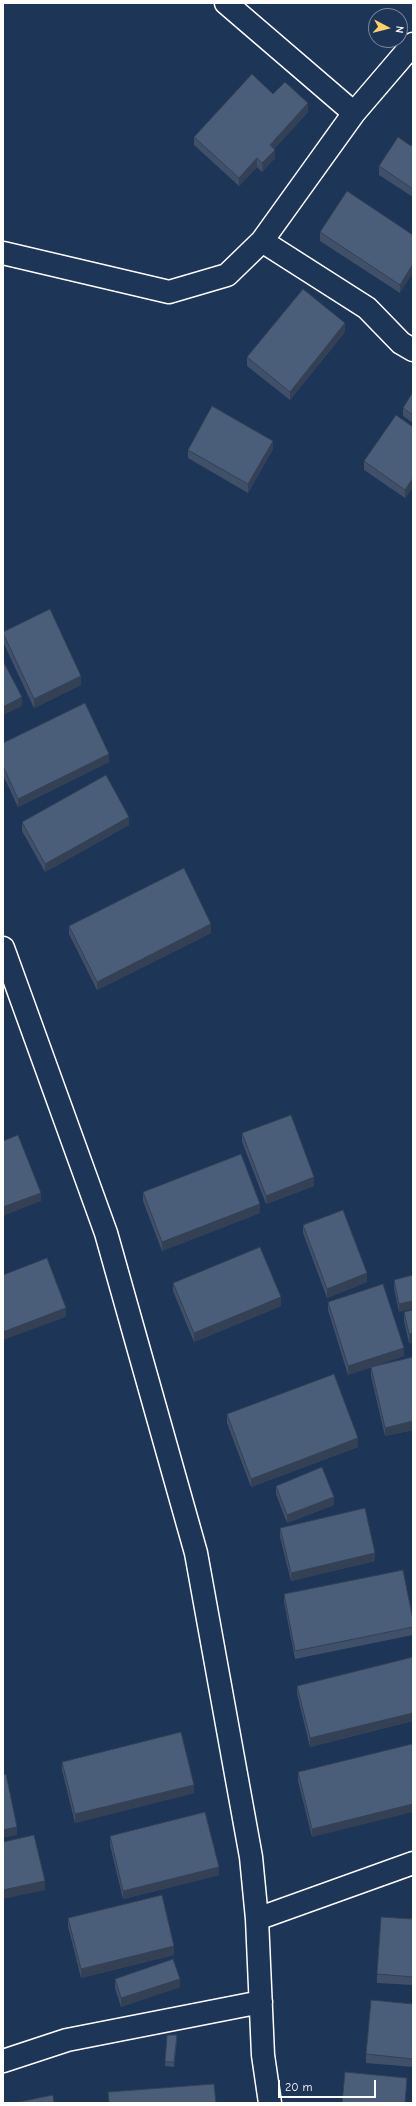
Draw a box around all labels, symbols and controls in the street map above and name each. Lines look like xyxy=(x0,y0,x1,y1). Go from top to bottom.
north arrow xyxy=(368,8,408,48)
text: N xyxy=(393,25,406,34)
scale bar xyxy=(280,2072,378,2098)
text: 20 m xyxy=(285,2080,313,2094)

